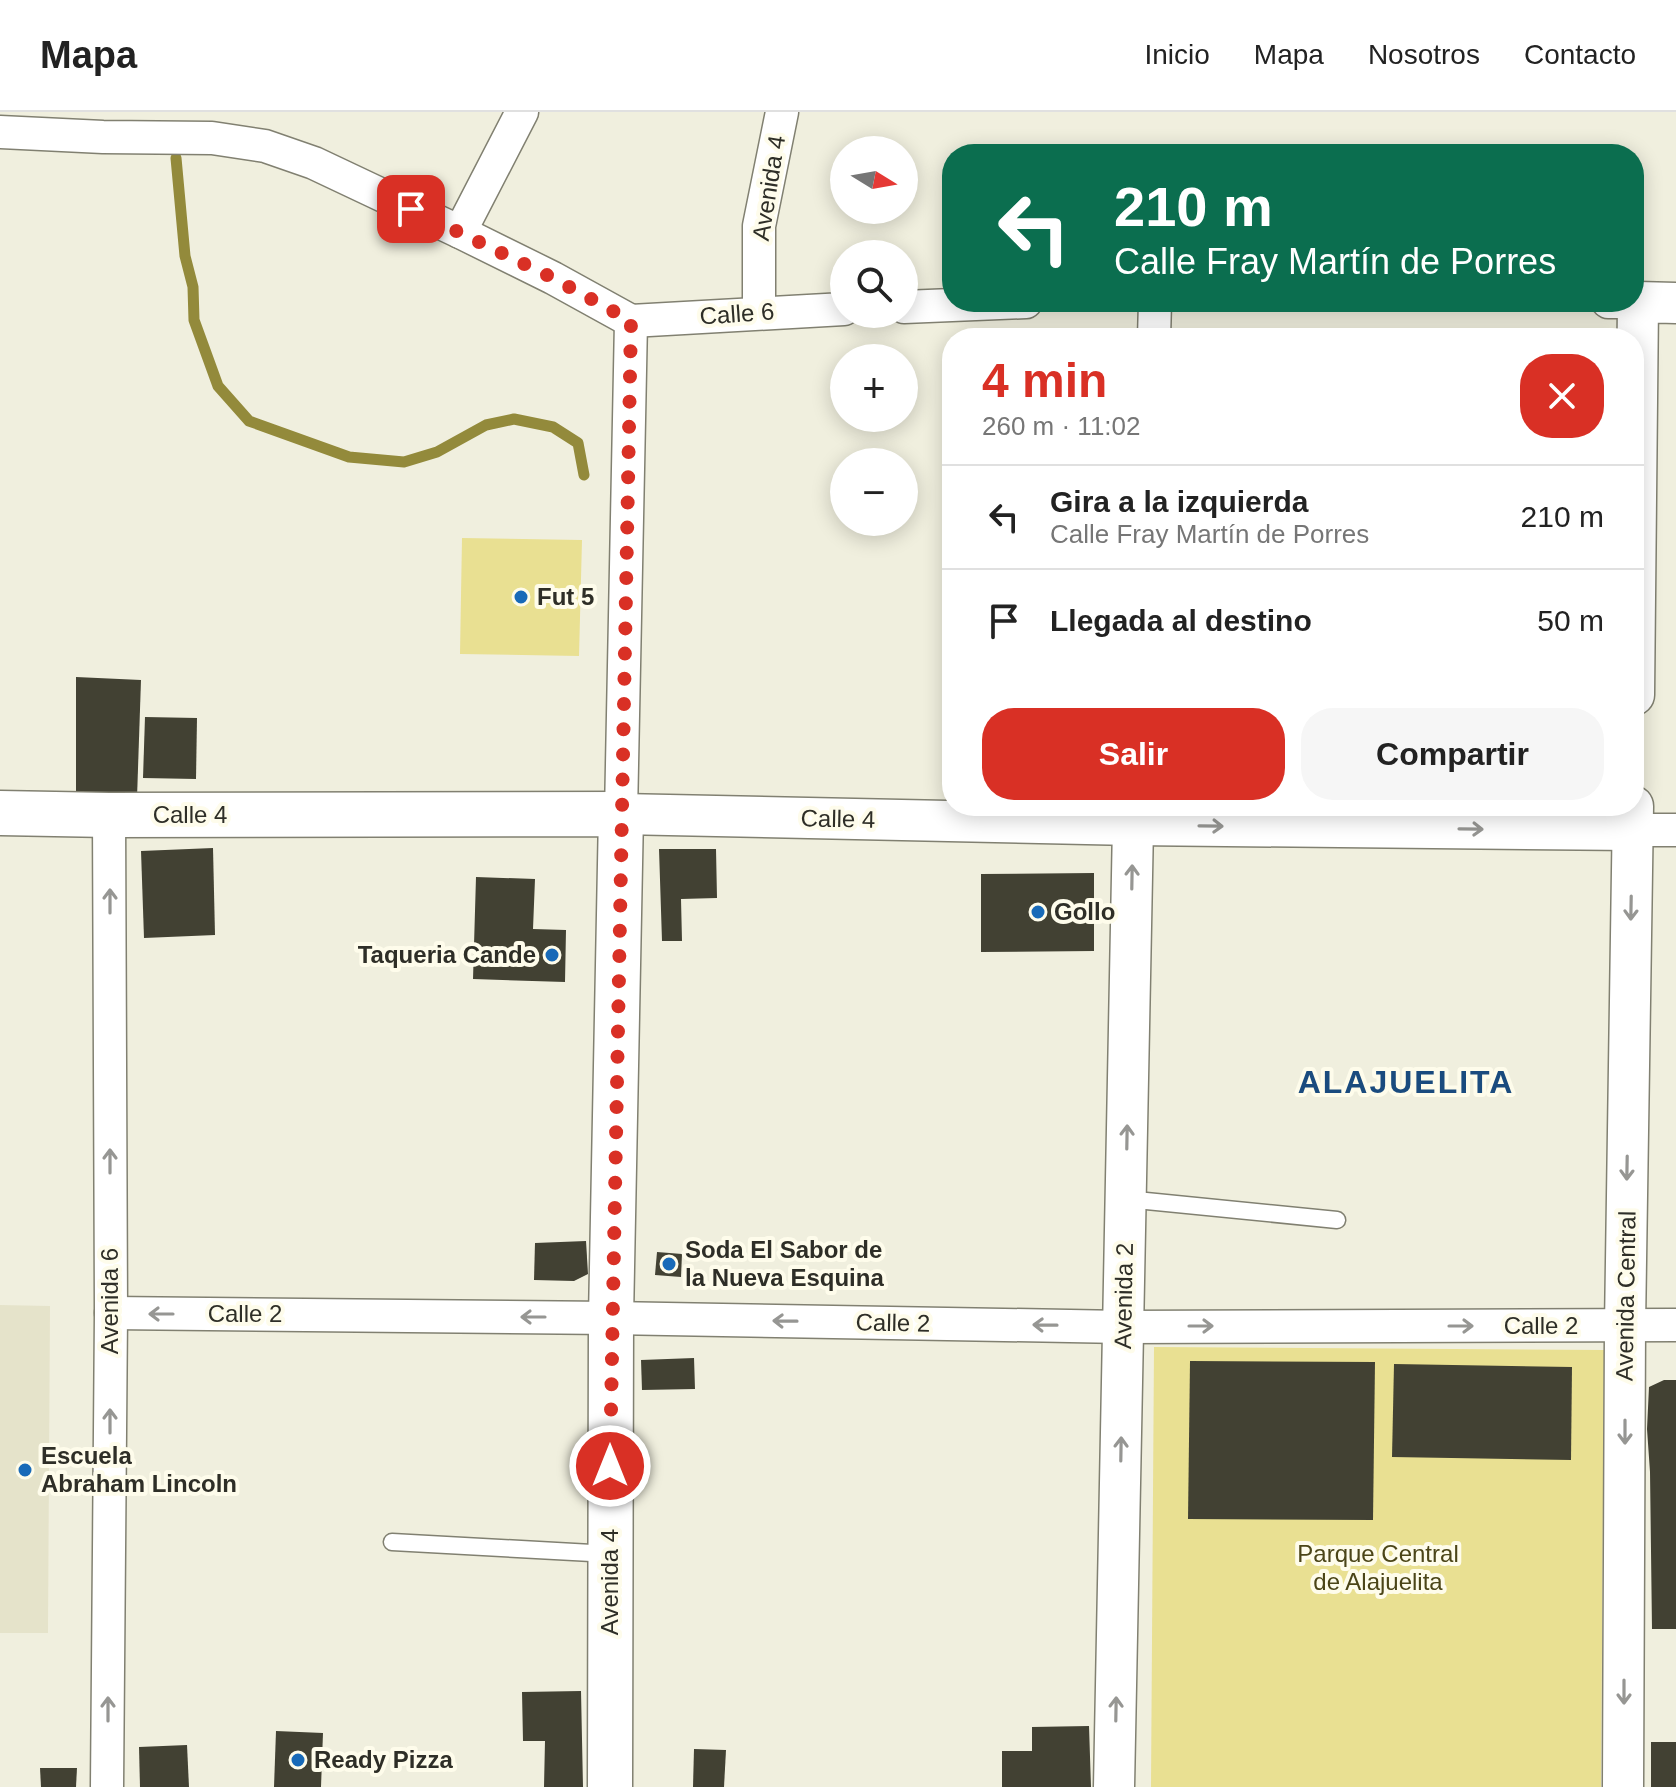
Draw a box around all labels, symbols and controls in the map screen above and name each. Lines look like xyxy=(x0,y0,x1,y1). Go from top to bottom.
text: Mapa xyxy=(40,34,137,76)
text: Inicio xyxy=(1144,39,1210,70)
text: Mapa xyxy=(1254,39,1324,70)
text: Nosotros xyxy=(1368,39,1480,70)
text: Contacto xyxy=(1524,39,1636,70)
street label: Avenida 4 xyxy=(747,133,790,243)
north arrow xyxy=(830,136,918,224)
map controls xyxy=(830,136,918,536)
pin xyxy=(377,175,445,243)
text: 210 m xyxy=(1114,175,1273,238)
icon: left xyxy=(982,176,1086,280)
icon: arrive xyxy=(389,187,433,231)
button: search xyxy=(830,240,918,328)
text: Calle Fray Martín de Porres xyxy=(1114,241,1556,282)
street label: Calle 6 xyxy=(699,297,775,330)
button: + xyxy=(830,344,918,432)
text: 4 min xyxy=(982,354,1107,407)
button: close xyxy=(1520,354,1604,438)
text: 260 m · 11:02 xyxy=(982,411,1141,441)
button: − xyxy=(830,448,918,536)
text: Gira a la izquierda xyxy=(1050,485,1308,518)
icon: left xyxy=(982,495,1026,539)
text: 210 m xyxy=(1521,500,1604,533)
text: Calle Fray Martín de Porres xyxy=(1050,519,1369,549)
place label: Fut 5 xyxy=(537,583,594,610)
marker: Fut 5 xyxy=(512,588,530,606)
icon: arrive xyxy=(982,599,1026,643)
text: Llegada al destino xyxy=(1050,604,1312,637)
text: 50 m xyxy=(1537,604,1604,637)
button: Salir xyxy=(982,708,1285,800)
button: Compartir xyxy=(1301,708,1604,800)
street label: Calle 4 xyxy=(153,801,227,828)
street label: Calle 4 xyxy=(800,804,876,833)
one-way arrow xyxy=(1197,818,1224,834)
one-way arrow xyxy=(1457,821,1484,836)
one-way arrow xyxy=(1124,864,1140,891)
one-way arrow xyxy=(102,888,118,915)
one-way arrow xyxy=(1623,894,1639,921)
place label: Gollo xyxy=(1054,898,1115,925)
marker: Gollo xyxy=(1029,903,1047,921)
place label: Taqueria Cande xyxy=(358,941,536,968)
marker: Taqueria Cande xyxy=(543,946,561,964)
district label: ALAJUELITA xyxy=(1298,1064,1514,1100)
one-way arrow xyxy=(1119,1124,1135,1151)
one-way arrow xyxy=(102,1148,118,1175)
one-way arrow xyxy=(1619,1154,1635,1181)
street label: Avenida Central xyxy=(1611,1211,1640,1381)
place label: Soda El Sabor de la Nueva Esquina xyxy=(685,1236,884,1291)
street label: Avenida 2 xyxy=(1109,1243,1138,1349)
street label: Avenida 6 xyxy=(96,1248,123,1354)
marker: Soda El Sabor de la Nueva Esquina xyxy=(660,1255,678,1273)
street label: Calle 2 xyxy=(208,1300,282,1327)
one-way arrow xyxy=(148,1306,175,1322)
street label: Calle 2 xyxy=(855,1308,931,1337)
one-way arrow xyxy=(520,1309,547,1325)
street label: Calle 2 xyxy=(1504,1312,1578,1339)
one-way arrow xyxy=(772,1313,799,1328)
one-way arrow xyxy=(1032,1317,1059,1333)
one-way arrow xyxy=(1187,1318,1214,1334)
one-way arrow xyxy=(1447,1318,1474,1334)
one-way arrow xyxy=(102,1408,118,1435)
one-way arrow xyxy=(1617,1418,1633,1445)
position arrow xyxy=(568,1424,652,1508)
one-way arrow xyxy=(1113,1436,1129,1463)
place label: Escuela Abraham Lincoln xyxy=(41,1442,237,1497)
marker: Escuela Abraham Lincoln xyxy=(16,1461,34,1479)
street label: Avenida 4 xyxy=(596,1529,623,1635)
park label: Parque Central de Alajuelita xyxy=(1297,1540,1459,1595)
one-way arrow xyxy=(1616,1678,1632,1705)
one-way arrow xyxy=(100,1696,116,1723)
one-way arrow xyxy=(1108,1696,1123,1723)
place label: Ready Pizza xyxy=(314,1746,453,1773)
marker: Ready Pizza xyxy=(289,1751,307,1769)

